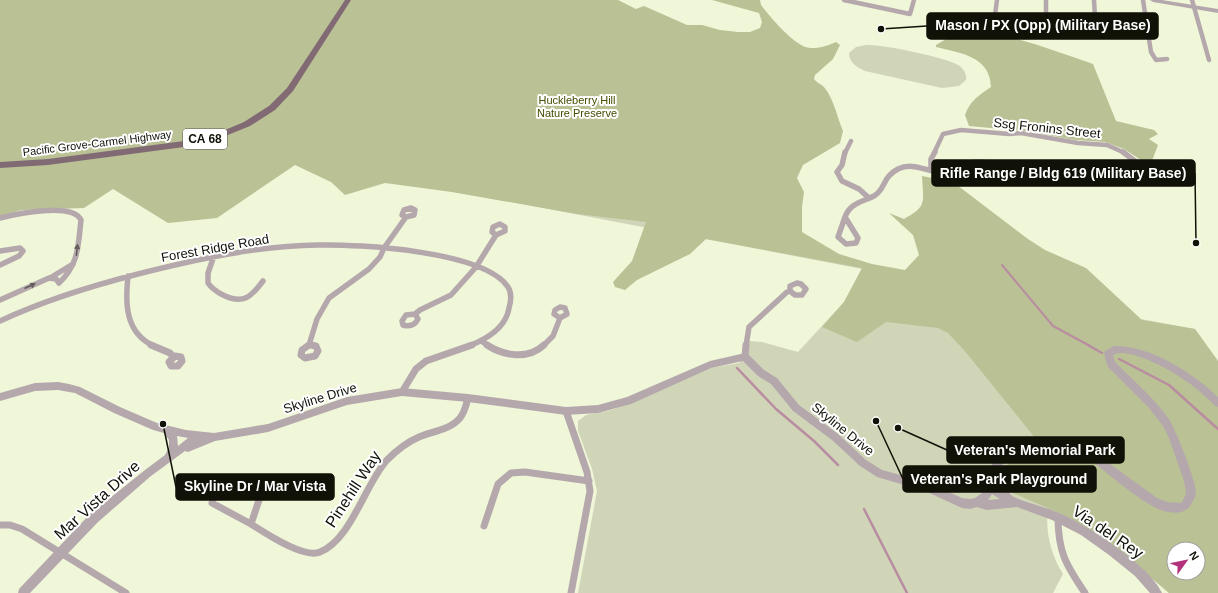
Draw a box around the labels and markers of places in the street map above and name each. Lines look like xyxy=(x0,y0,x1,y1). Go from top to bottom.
callout: Mason / PX (Opp) (Military Base) xyxy=(927,13,1158,39)
callout: Rifle Range / Bldg 619 (Military Base) xyxy=(932,160,1195,186)
callout: Veteran's Memorial Park xyxy=(947,437,1124,463)
callout: Veteran's Park Playground xyxy=(903,466,1096,492)
callout: Skyline Dr / Mar Vista xyxy=(176,474,334,500)

